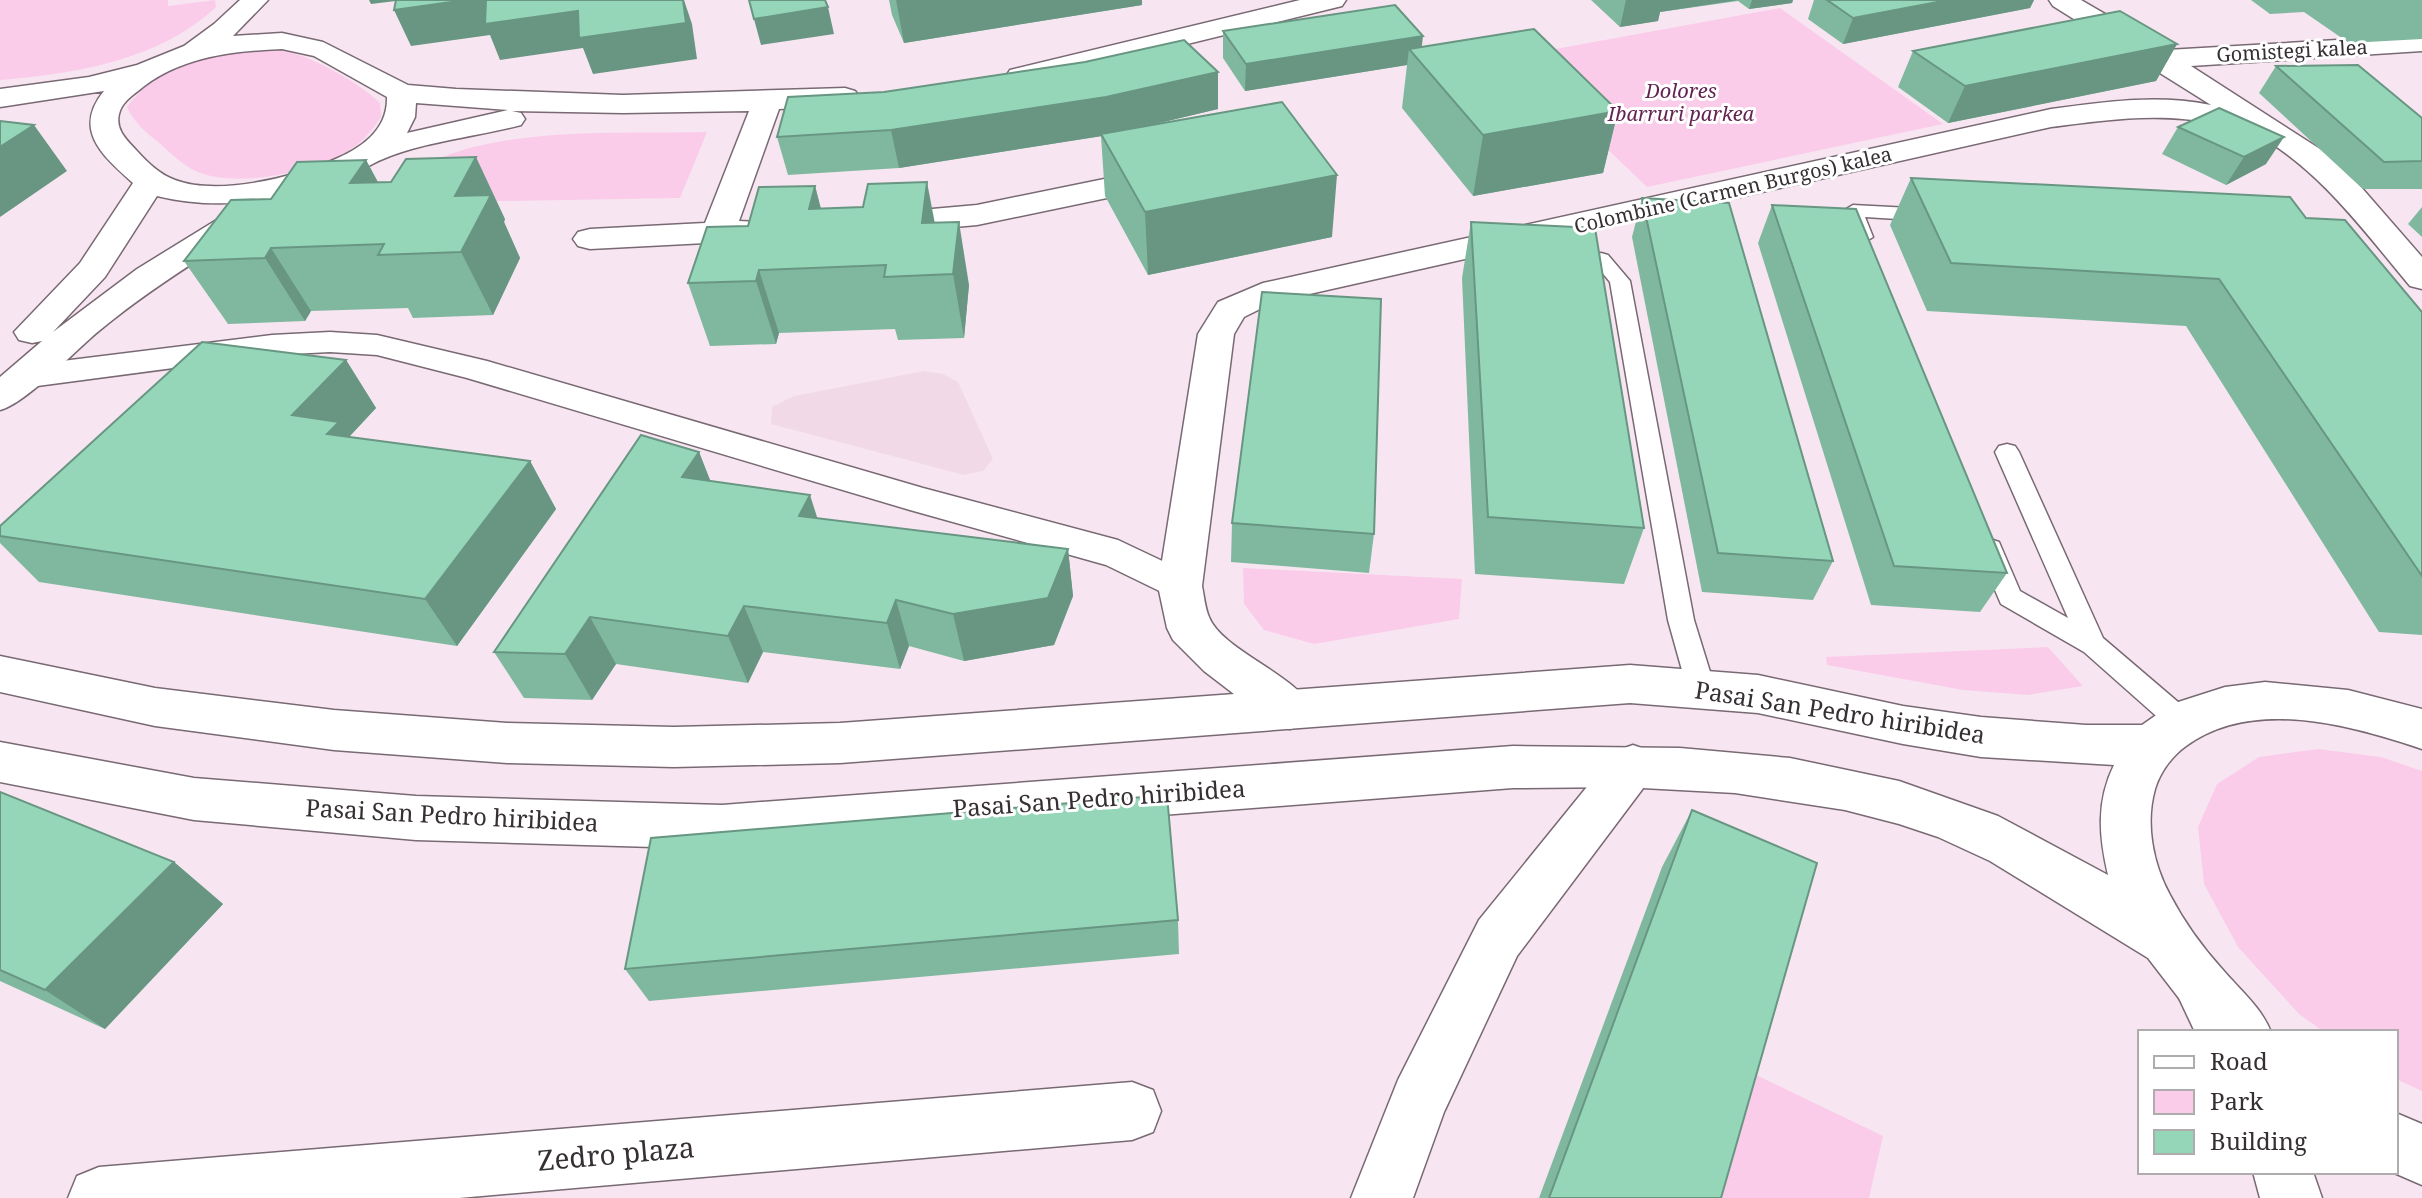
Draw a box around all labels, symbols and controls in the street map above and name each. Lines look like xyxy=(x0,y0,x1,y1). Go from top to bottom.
street label: Gomistegi kalea xyxy=(2216,33,2368,68)
park label: Dolores Ibarruri parkea xyxy=(1607,77,1755,127)
street label: Colombine (Carmen Burgos) kalea xyxy=(1571,140,1894,239)
street label: Pasai San Pedro hiribidea xyxy=(1693,672,1988,751)
street label: Pasai San Pedro hiribidea xyxy=(951,771,1246,824)
street label: Pasai San Pedro hiribidea xyxy=(305,790,599,839)
legend xyxy=(2138,1030,2398,1174)
text: Road xyxy=(2210,1044,2268,1077)
text: Park xyxy=(2210,1084,2264,1117)
text: Building xyxy=(2210,1124,2307,1157)
street label: Zedro plaza xyxy=(536,1127,696,1179)

